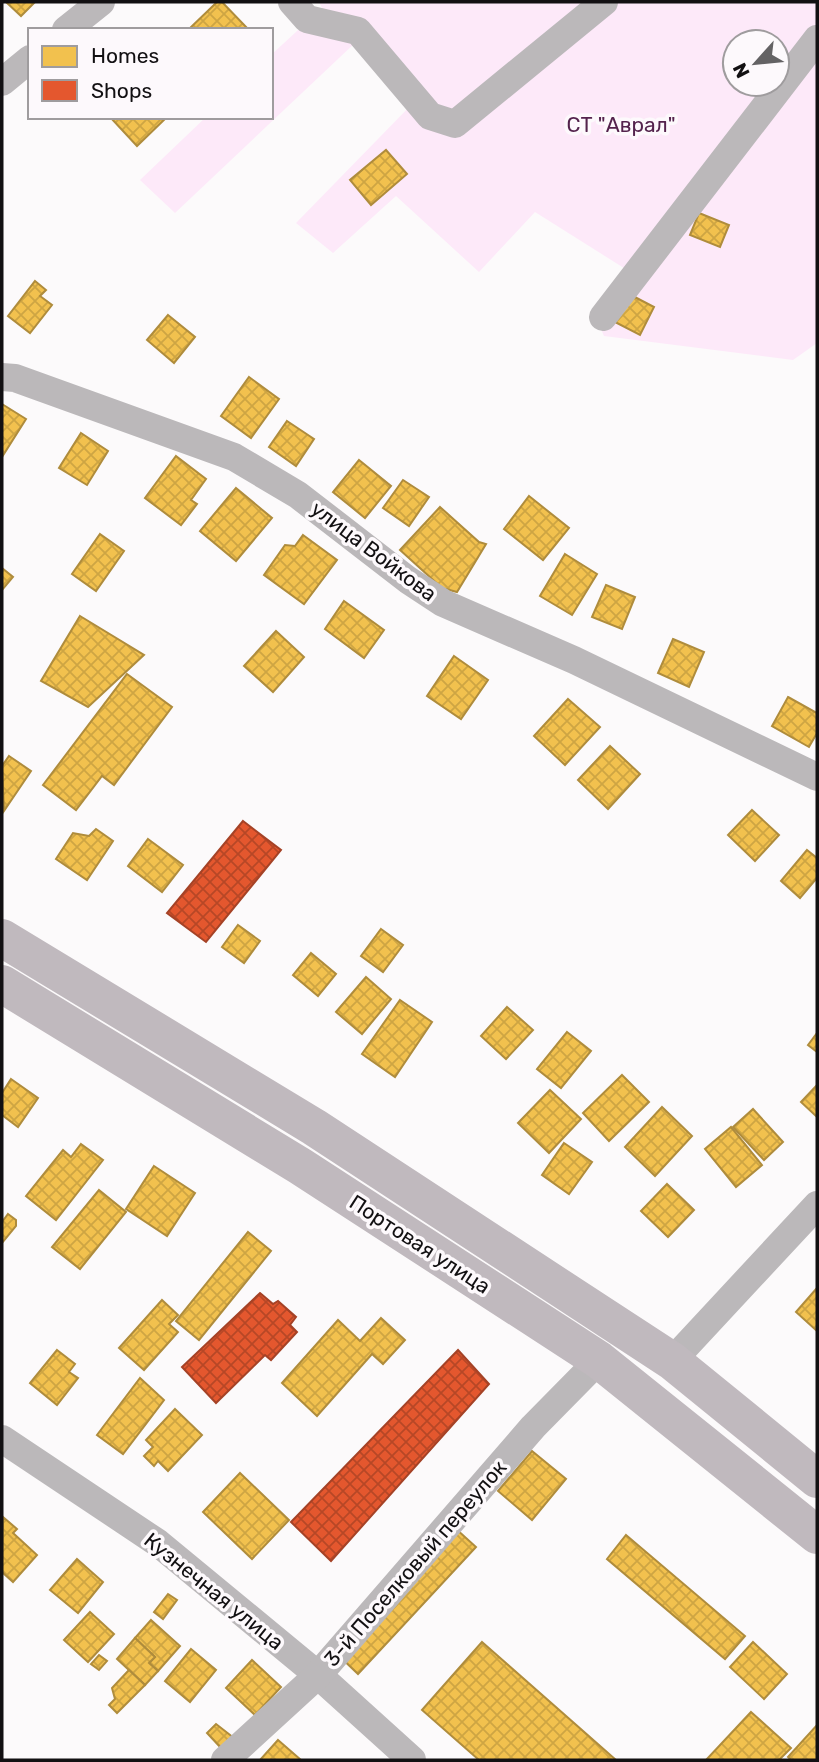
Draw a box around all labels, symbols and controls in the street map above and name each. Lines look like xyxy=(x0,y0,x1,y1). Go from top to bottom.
legend xyxy=(28,28,273,119)
north arrow xyxy=(721,28,791,98)
text: Homes xyxy=(91,43,159,68)
text: N xyxy=(728,59,755,82)
text: Shops xyxy=(91,78,152,103)
park label: СТ "Аврал" xyxy=(567,112,675,137)
street label: улица Войкова xyxy=(306,496,442,606)
street label: Портовая улица xyxy=(345,1189,495,1299)
street label: 3-й Поселковый переулок xyxy=(319,1455,511,1671)
street label: Кузнечная улица xyxy=(139,1527,289,1655)

